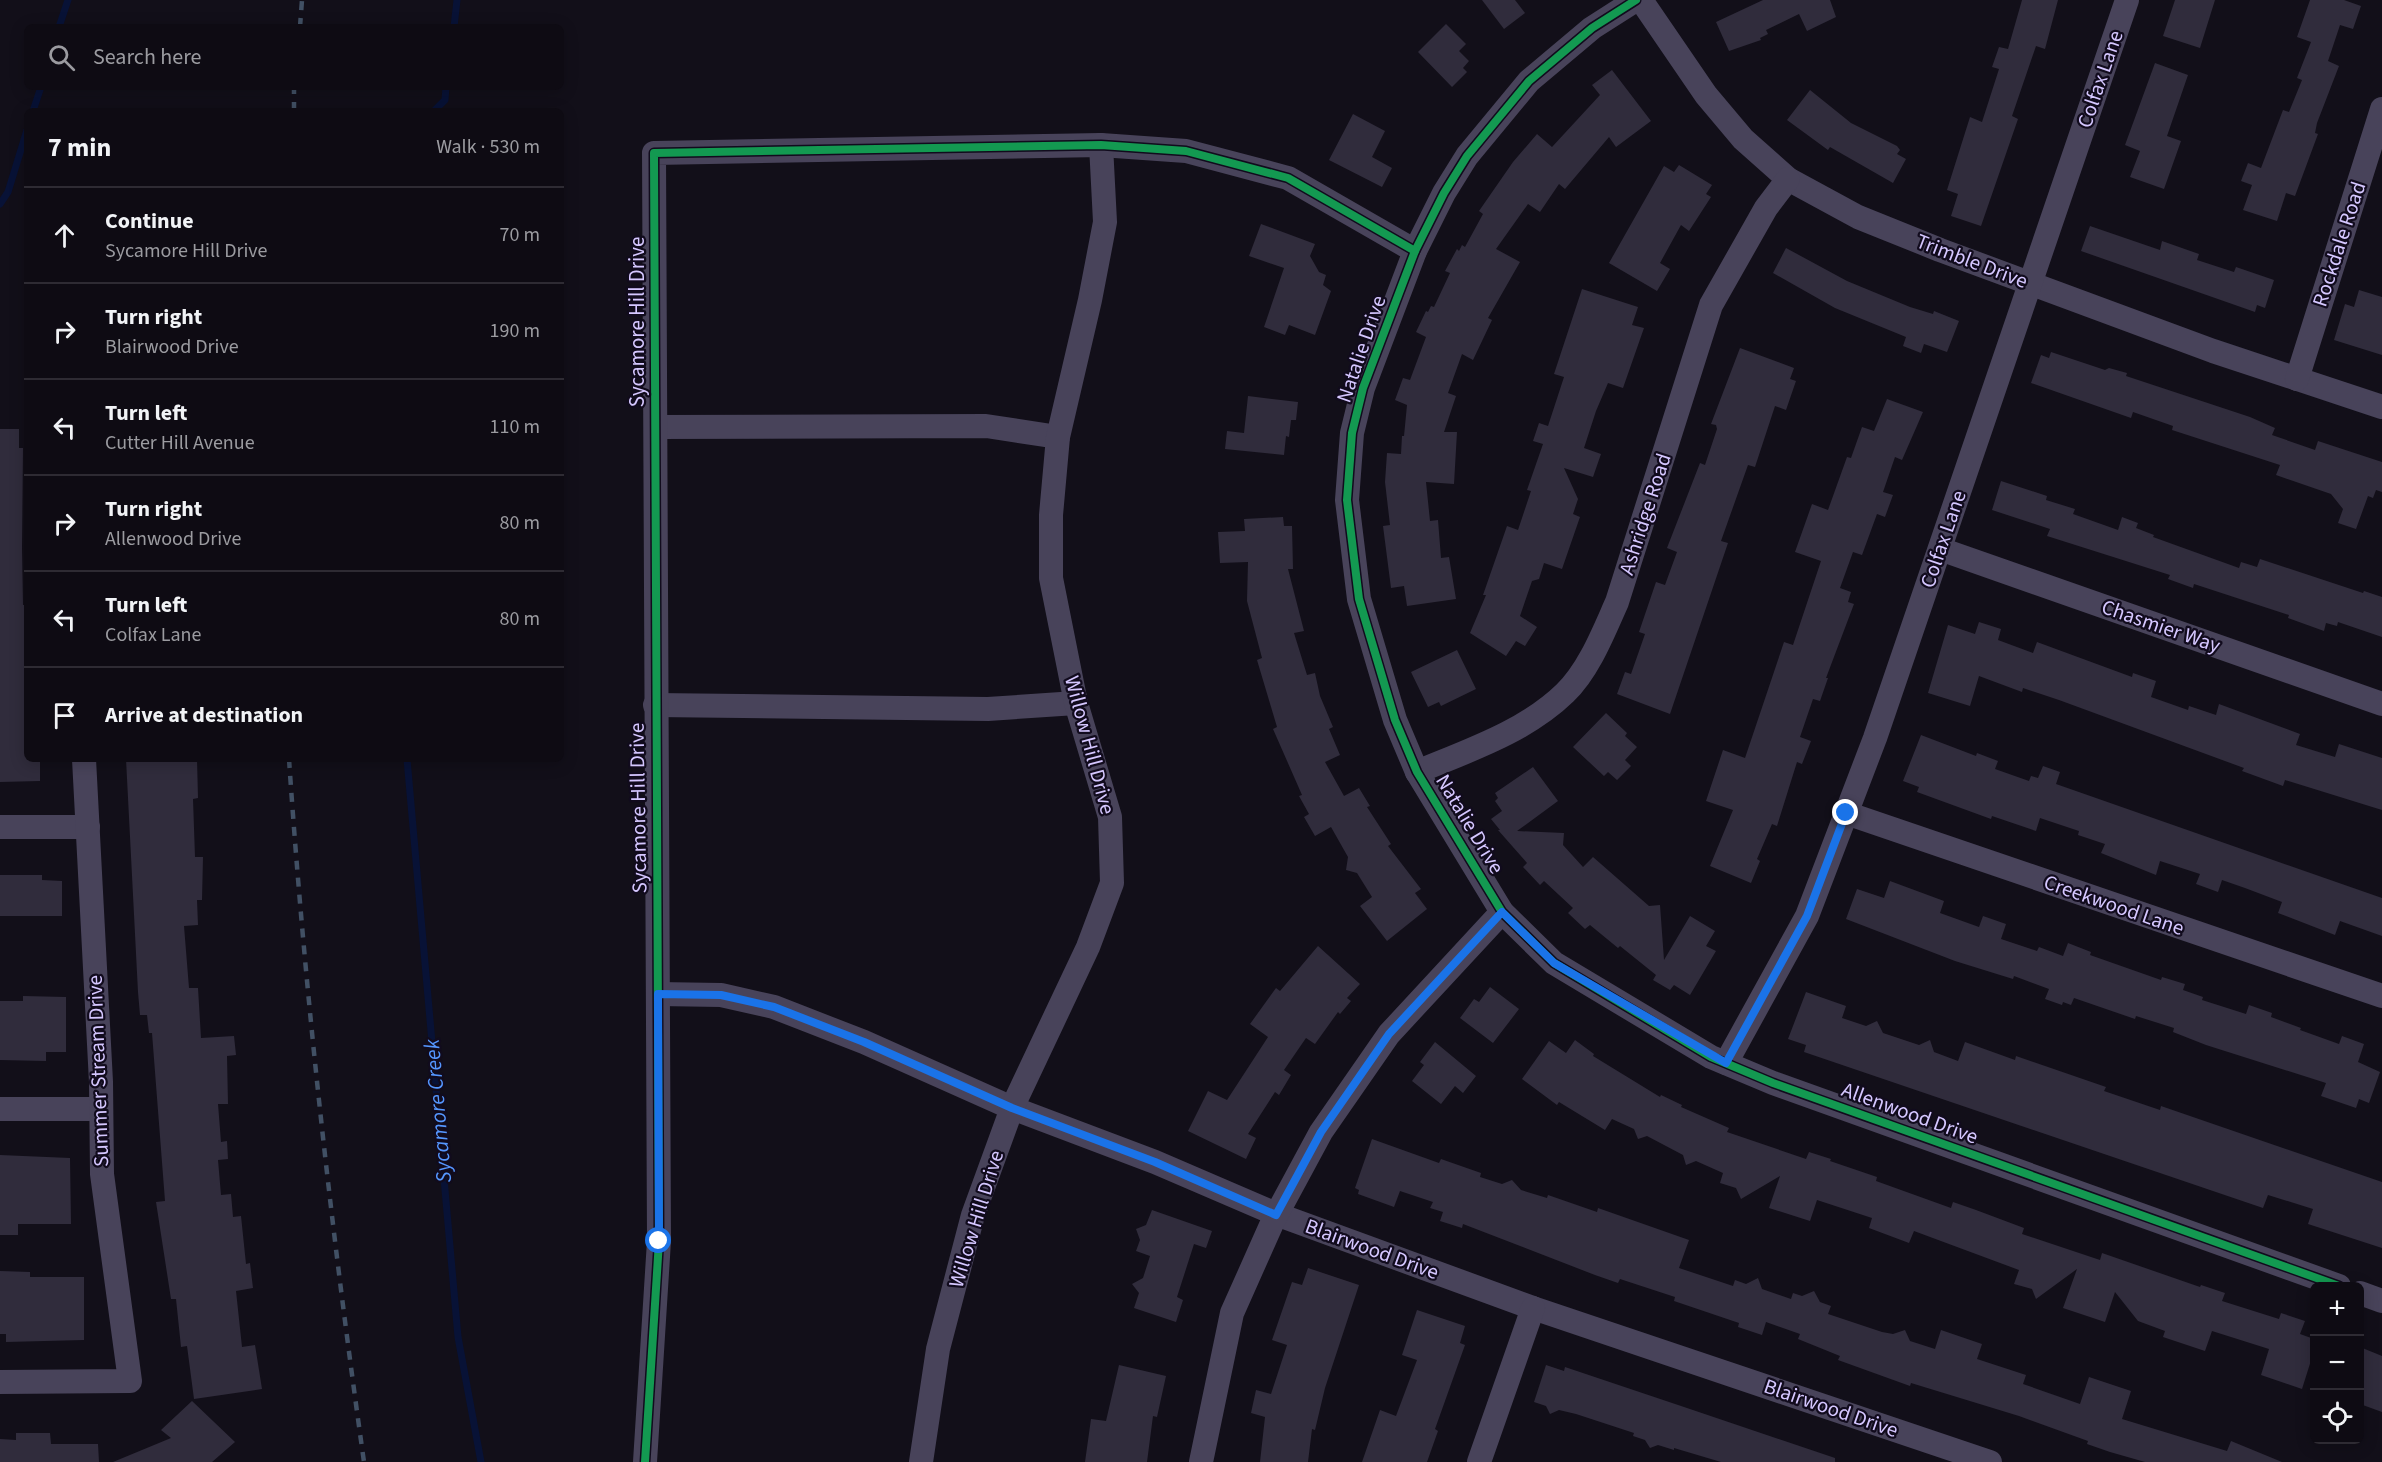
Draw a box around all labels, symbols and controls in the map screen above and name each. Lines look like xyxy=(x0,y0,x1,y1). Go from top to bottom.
search box xyxy=(24,24,564,90)
street label: Colfax Lane xyxy=(2069,26,2131,132)
icon: search xyxy=(45,41,78,74)
text: Search here xyxy=(93,41,201,73)
text: 7 min xyxy=(48,129,111,166)
text: Walk · 530 m xyxy=(436,133,540,161)
street label: Rockdale Road xyxy=(2305,178,2373,310)
text: Continue xyxy=(105,205,194,237)
icon: ahead xyxy=(48,219,81,252)
text: 70 m xyxy=(500,221,540,249)
street label: Trimble Drive xyxy=(1912,226,2032,296)
text: Sycamore Hill Drive xyxy=(105,237,268,265)
street label: Sycamore Hill Drive xyxy=(622,237,652,407)
street label: Natalie Drive xyxy=(1329,291,1393,407)
text: Turn right xyxy=(105,301,202,333)
icon: right xyxy=(48,315,81,348)
text: 190 m xyxy=(490,317,540,345)
text: Blairwood Drive xyxy=(105,333,239,361)
text: Turn left xyxy=(105,397,187,429)
icon: left xyxy=(48,411,81,444)
text: 110 m xyxy=(490,413,540,441)
text: Cutter Hill Avenue xyxy=(105,429,255,457)
street label: Ashridge Road xyxy=(1611,449,1679,579)
street label: Colfax Lane xyxy=(1912,486,1974,592)
text: Turn right xyxy=(105,493,202,525)
icon: right xyxy=(48,507,81,540)
text: 80 m xyxy=(500,509,540,537)
text: Allenwood Drive xyxy=(105,525,241,553)
text: Turn left xyxy=(105,589,187,621)
street label: Chasmier Way xyxy=(2098,592,2225,660)
icon: left xyxy=(48,603,81,636)
text: 80 m xyxy=(500,605,540,633)
text: Colfax Lane xyxy=(105,621,201,649)
street label: Willow Hill Drive xyxy=(1057,672,1123,818)
icon: arrive xyxy=(48,699,81,732)
text: Arrive at destination xyxy=(105,699,303,731)
street label: Sycamore Hill Drive xyxy=(622,722,654,894)
street label: Natalie Drive xyxy=(1428,768,1512,880)
route end xyxy=(1832,799,1858,825)
street label: Creekwood Lane xyxy=(2040,867,2188,943)
street label: Summer Stream Drive xyxy=(80,974,116,1168)
water label: Sycamore Creek xyxy=(416,1037,460,1184)
street label: Allenwood Drive xyxy=(1838,1074,1982,1152)
street label: Willow Hill Drive xyxy=(941,1147,1011,1291)
street label: Blairwood Drive xyxy=(1301,1211,1443,1287)
route start xyxy=(645,1227,671,1253)
map controls xyxy=(2310,1282,2364,1444)
button: + xyxy=(2310,1282,2364,1336)
button: − xyxy=(2310,1336,2364,1390)
street label: Blairwood Drive xyxy=(1760,1371,1902,1445)
button: locate xyxy=(2310,1390,2364,1444)

